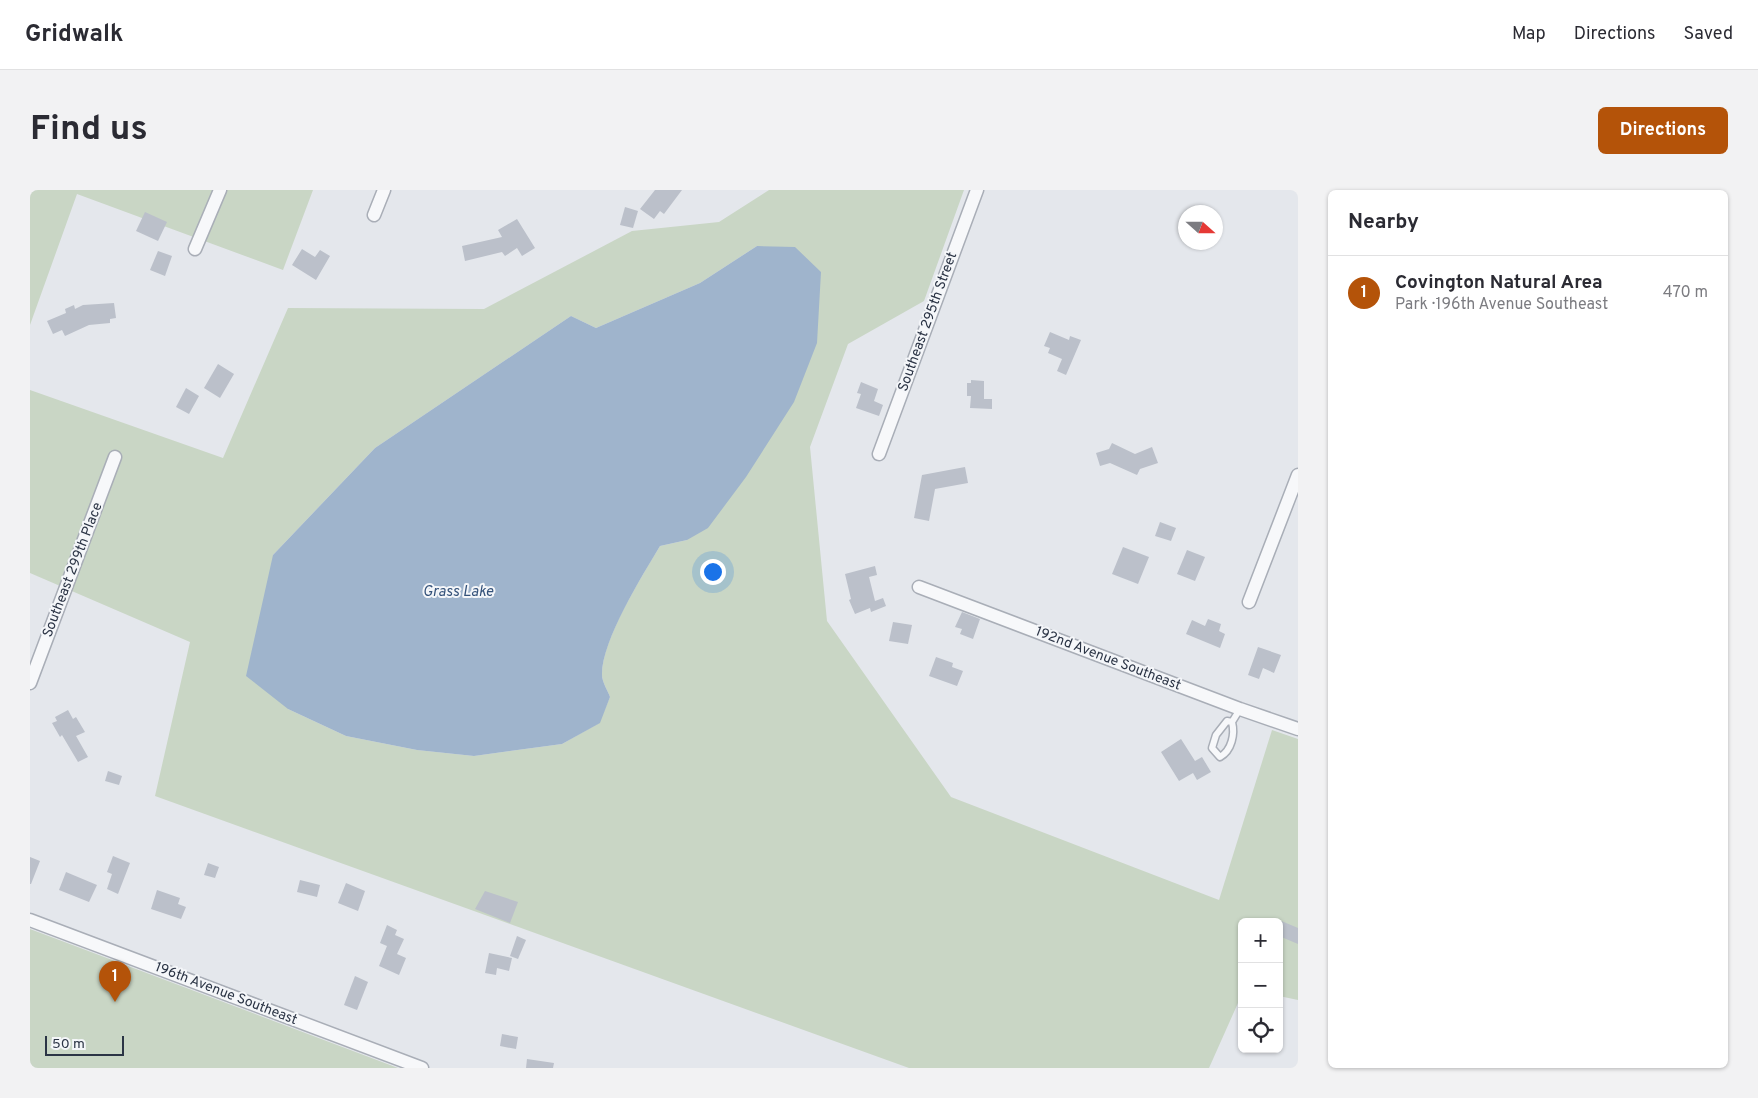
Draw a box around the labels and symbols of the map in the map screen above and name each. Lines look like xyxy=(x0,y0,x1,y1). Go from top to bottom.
north arrow xyxy=(1178,205,1223,250)
street label: Southeast 295th Street xyxy=(895,250,961,394)
street label: Southeast 299th Place xyxy=(39,500,107,640)
your location xyxy=(700,559,726,585)
water label: Grass Lake xyxy=(423,583,494,602)
street label: 192nd Avenue Southeast xyxy=(1033,623,1183,695)
street label: 196th Avenue Southeast xyxy=(152,959,300,1029)
pin: 1 xyxy=(99,961,131,1002)
scale bar xyxy=(45,1033,124,1056)

